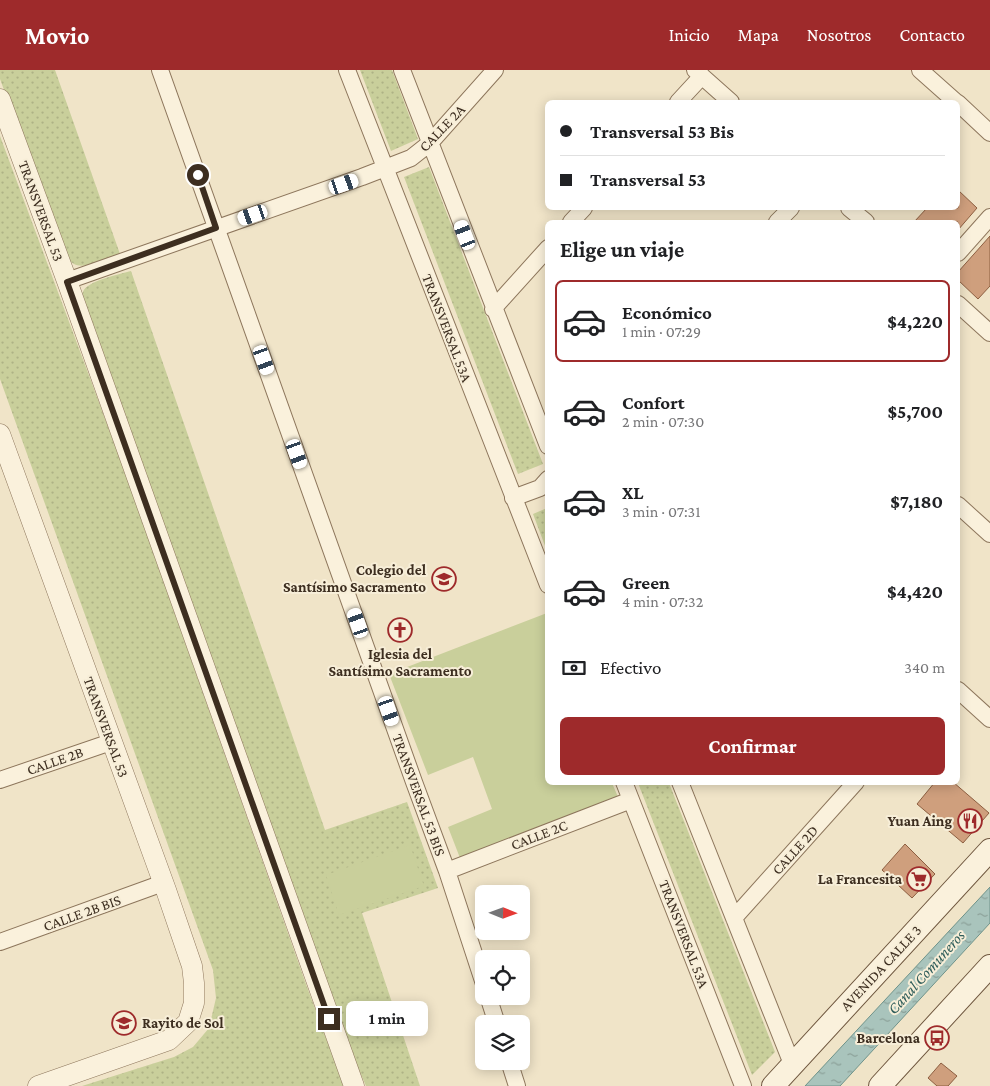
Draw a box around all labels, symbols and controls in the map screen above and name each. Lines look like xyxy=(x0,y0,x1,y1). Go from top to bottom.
text: Movio xyxy=(25,22,90,49)
text: Inicio xyxy=(669,25,710,45)
text: Mapa xyxy=(738,25,779,45)
text: Nosotros xyxy=(807,25,871,45)
text: Contacto xyxy=(899,25,965,45)
street label: CALLE 2A xyxy=(416,101,469,155)
text: Transversal 53 Bis xyxy=(590,121,734,142)
street label: TRANSVERSAL 53 xyxy=(15,158,67,264)
route start xyxy=(187,164,209,186)
text: Transversal 53 xyxy=(590,169,706,190)
car xyxy=(327,172,360,196)
car xyxy=(236,203,269,227)
car xyxy=(452,218,477,252)
text: Elige un viaje xyxy=(560,237,684,262)
street label: TRANSVERSAL 53A xyxy=(419,272,475,385)
icon: car xyxy=(562,299,607,344)
text: Económico xyxy=(622,302,712,323)
text: $4,220 xyxy=(887,311,943,332)
text: 1 min · 07:29 xyxy=(622,323,701,340)
car xyxy=(251,343,276,377)
icon: car xyxy=(562,389,607,434)
text: Confort xyxy=(622,392,685,413)
text: $5,700 xyxy=(887,401,943,422)
text: 2 min · 07:30 xyxy=(622,413,704,430)
car xyxy=(284,437,309,471)
icon: car xyxy=(562,479,607,524)
text: XL xyxy=(622,482,644,503)
text: $7,180 xyxy=(890,491,943,512)
text: 3 min · 07:31 xyxy=(622,503,700,520)
place label: Colegio del Santísimo Sacramento xyxy=(283,562,427,595)
school or university icon: Colegio del Santísimo Sacramento xyxy=(431,566,457,592)
icon: car xyxy=(562,569,607,614)
text: Green xyxy=(622,572,670,593)
text: $4,420 xyxy=(887,581,943,602)
text: 4 min · 07:32 xyxy=(622,593,703,610)
car xyxy=(346,606,369,640)
church icon: Iglesia del Santísimo Sacramento xyxy=(387,617,413,643)
place label: Iglesia del Santísimo Sacramento xyxy=(329,646,472,679)
icon: cash xyxy=(560,654,588,682)
text: Efectivo xyxy=(600,657,661,678)
text: 340 m xyxy=(904,659,945,676)
street label: TRANSVERSAL 53 xyxy=(80,674,132,780)
car xyxy=(377,694,400,728)
button: Confirmar xyxy=(560,717,945,775)
street label: TRANSVERSAL 53 BIS xyxy=(389,732,449,858)
street label: CALLE 2B xyxy=(25,744,85,778)
restaurant icon: Yuan Aing xyxy=(957,808,983,834)
place label: Yuan Aing xyxy=(887,813,952,829)
street label: CALLE 2C xyxy=(509,817,570,853)
street label: CALLE 2D xyxy=(769,822,821,878)
supermarket icon: La Francesita xyxy=(906,866,932,892)
place label: La Francesita xyxy=(818,871,903,887)
street label: TRANSVERSAL 53A xyxy=(656,878,712,991)
north arrow xyxy=(475,885,530,940)
map controls xyxy=(475,885,530,1070)
street label: CALLE 2B BIS xyxy=(41,892,123,934)
street label: AVENIDA CALLE 3 xyxy=(837,922,925,1014)
water label: Canal Comuneros xyxy=(884,927,968,1017)
button: locate xyxy=(475,950,530,1005)
callout: 1 min xyxy=(346,1002,429,1036)
route end xyxy=(318,1008,340,1030)
school or university icon: Rayito de Sol xyxy=(111,1010,137,1036)
text: 1 min xyxy=(369,1010,405,1027)
place label: Rayito de Sol xyxy=(142,1015,224,1031)
button: layers xyxy=(475,1015,530,1070)
bus stop icon: Barcelona xyxy=(924,1025,950,1051)
place label: Barcelona xyxy=(857,1030,921,1046)

